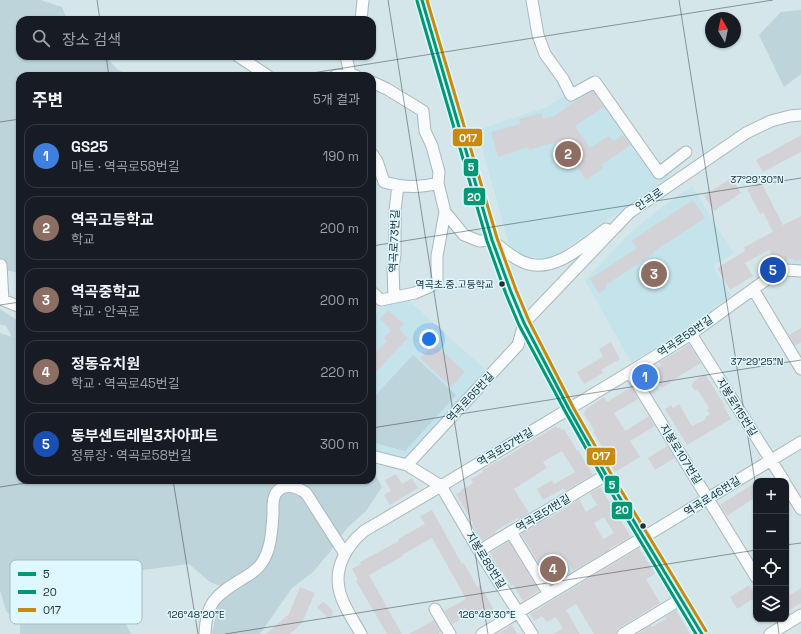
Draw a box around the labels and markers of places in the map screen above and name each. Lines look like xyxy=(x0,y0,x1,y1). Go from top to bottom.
pin: 2 xyxy=(555,139,581,169)
pin: 5 xyxy=(760,255,786,285)
pin: 3 xyxy=(641,259,667,289)
place label: 역곡초.중.고등학교 xyxy=(415,278,494,291)
marker: 역곡초.중.고등학교 xyxy=(497,279,507,289)
pin: 1 xyxy=(632,362,658,392)
unlabelled marker xyxy=(638,521,648,531)
pin: 4 xyxy=(540,554,566,584)

